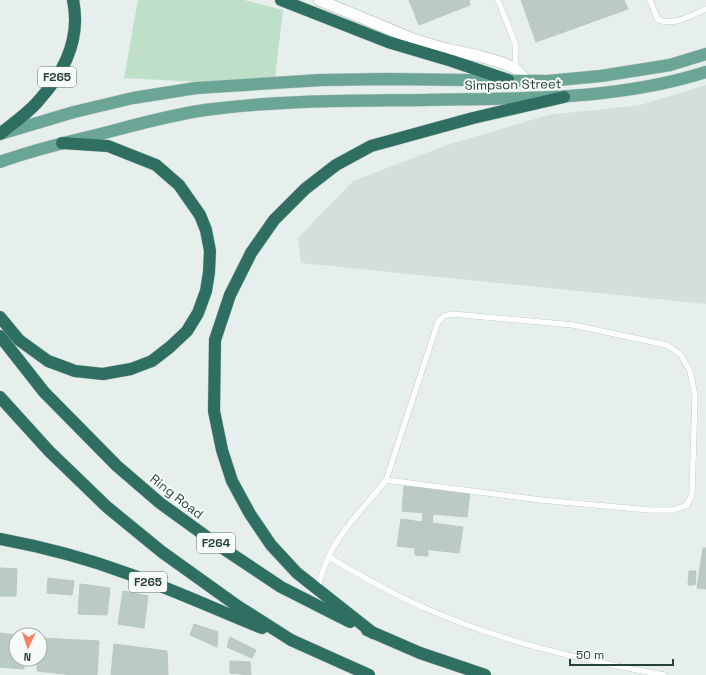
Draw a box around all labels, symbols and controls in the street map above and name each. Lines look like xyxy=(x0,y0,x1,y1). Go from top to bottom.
road number: F265 xyxy=(38,67,76,87)
street label: Simpson Street xyxy=(465,75,561,94)
street label: Ring Road xyxy=(147,470,207,522)
road number: F264 xyxy=(197,533,235,553)
road number: F265 xyxy=(129,572,167,592)
north arrow xyxy=(8,627,48,667)
scale bar xyxy=(570,641,673,667)
text: 50 m xyxy=(576,647,604,663)
text: N xyxy=(23,650,32,664)

